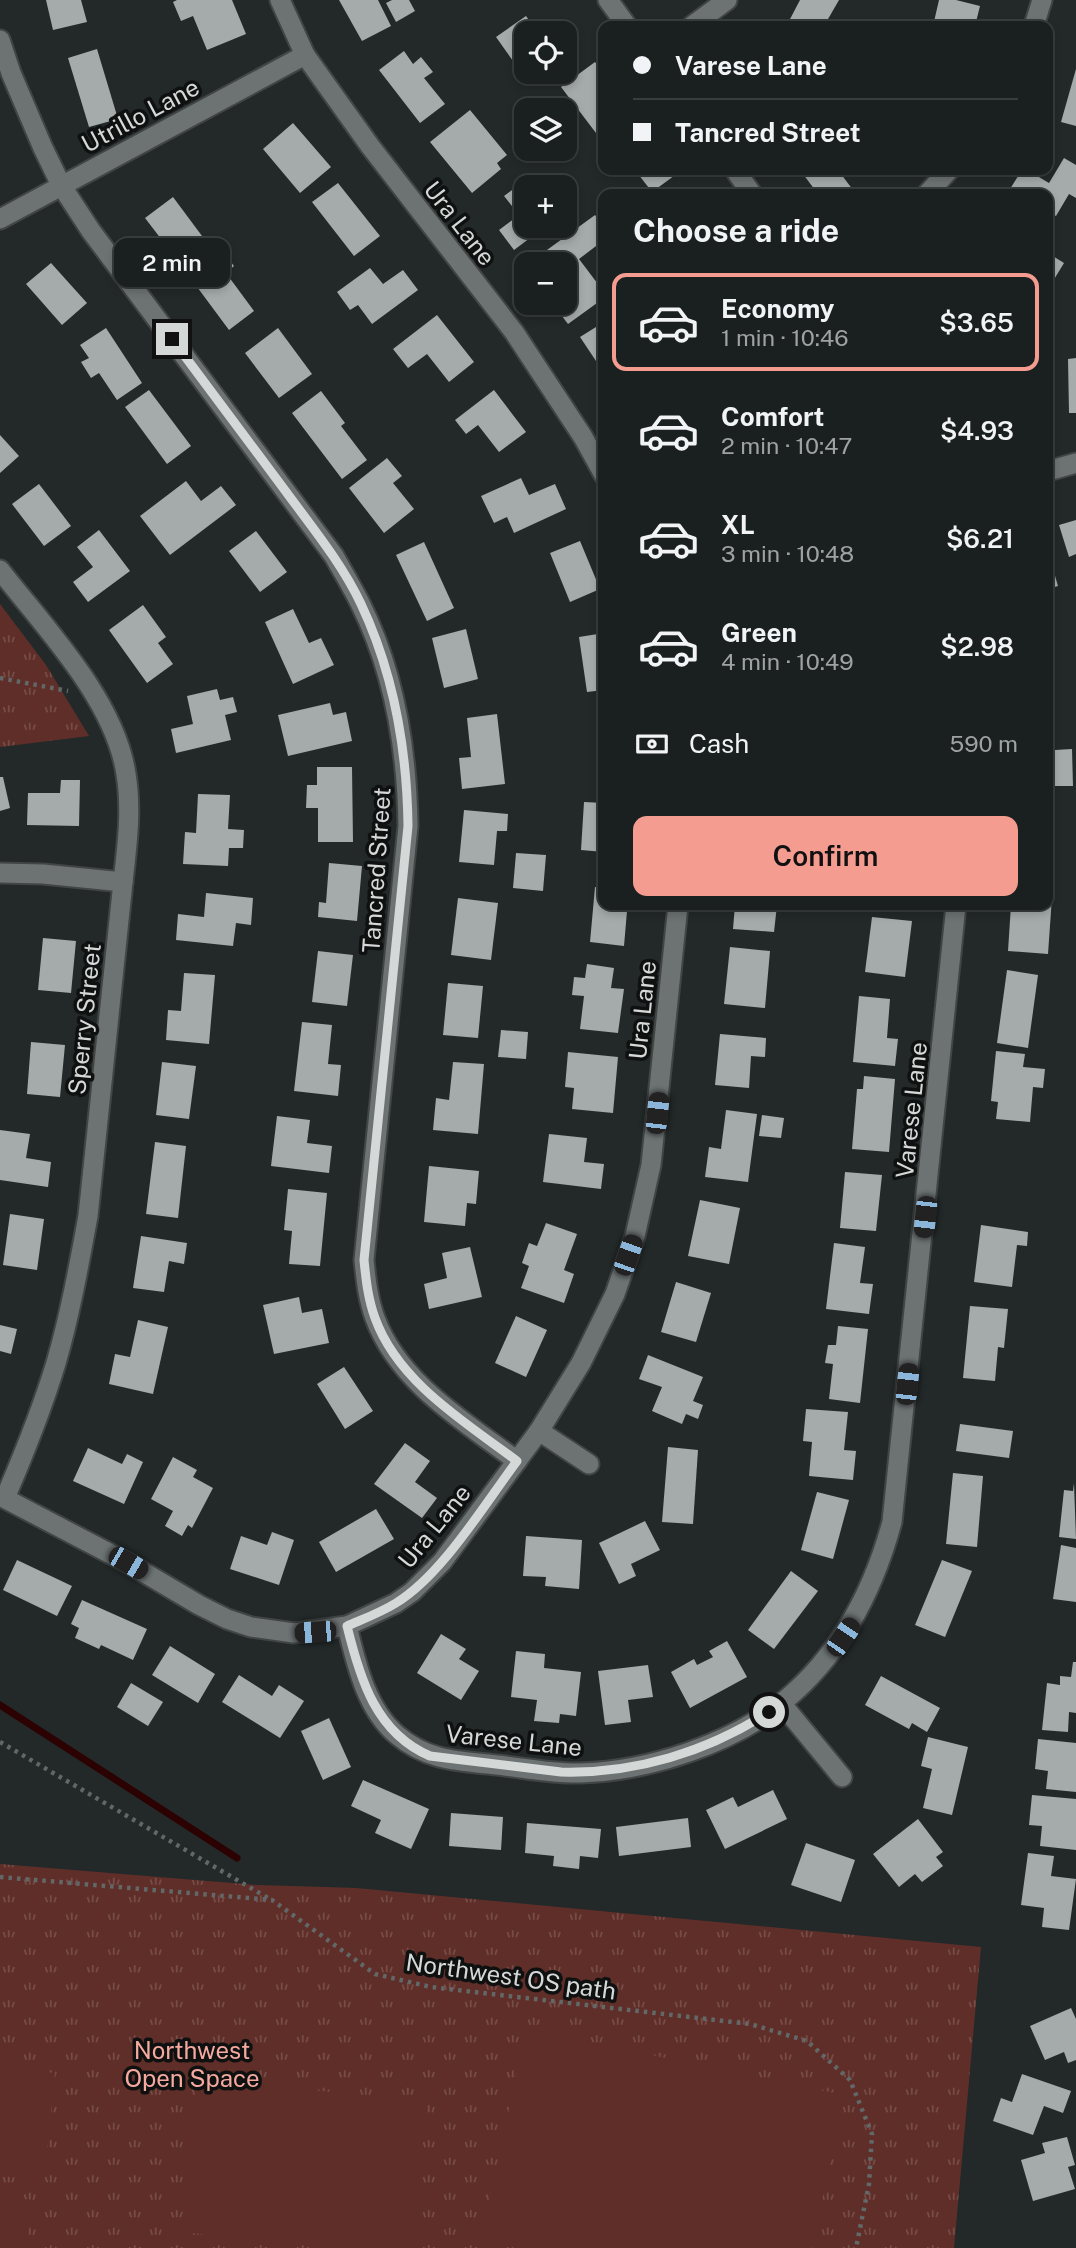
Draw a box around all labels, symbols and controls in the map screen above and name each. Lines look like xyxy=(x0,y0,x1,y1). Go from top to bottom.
map controls xyxy=(514,21,577,315)
button: locate xyxy=(514,21,577,84)
text: Varese Lane xyxy=(675,50,827,81)
street label: Utrillo Lane xyxy=(76,72,204,158)
button: layers xyxy=(514,98,577,161)
text: Tancred Street xyxy=(675,117,861,148)
street label: Ura Lane xyxy=(418,175,502,271)
button: + xyxy=(514,175,577,238)
text: Choose a ride xyxy=(633,212,839,249)
callout: 2 min xyxy=(114,238,230,286)
text: 2 min xyxy=(142,249,202,276)
button: − xyxy=(514,252,577,315)
icon: car xyxy=(637,291,700,354)
text: Economy xyxy=(721,293,834,324)
text: $3.65 xyxy=(939,307,1014,338)
route end xyxy=(156,323,188,355)
text: 1 min · 10:46 xyxy=(721,324,849,351)
icon: car xyxy=(637,399,700,462)
text: Comfort xyxy=(721,401,824,432)
text: $4.93 xyxy=(940,415,1014,446)
text: 2 min · 10:47 xyxy=(721,432,852,459)
icon: car xyxy=(637,507,700,570)
text: XL xyxy=(721,509,755,540)
text: $6.21 xyxy=(946,523,1014,554)
text: 3 min · 10:48 xyxy=(721,540,854,567)
icon: car xyxy=(637,615,700,678)
text: Green xyxy=(721,617,797,648)
text: $2.98 xyxy=(940,631,1014,662)
text: 4 min · 10:49 xyxy=(721,648,854,675)
icon: cash xyxy=(633,725,671,763)
text: Cash xyxy=(689,728,749,759)
text: 590 m xyxy=(949,730,1018,757)
street label: Tancred Street xyxy=(356,786,396,954)
button: Confirm xyxy=(633,816,1018,896)
street label: Sperry Street xyxy=(62,942,106,1096)
street label: Ura Lane xyxy=(623,959,661,1061)
street label: Varese Lane xyxy=(890,1041,932,1179)
car xyxy=(645,1091,670,1135)
car xyxy=(913,1195,938,1239)
car xyxy=(612,1232,645,1278)
car xyxy=(895,1362,920,1406)
street label: Ura Lane xyxy=(392,1479,476,1573)
car xyxy=(105,1543,152,1583)
car xyxy=(823,1614,864,1660)
car xyxy=(294,1620,337,1644)
route start xyxy=(753,1696,785,1728)
street label: Varese Lane xyxy=(445,1719,583,1761)
street label: Northwest OS path xyxy=(404,1947,618,2005)
park label: Northwest Open Space xyxy=(124,2036,260,2092)

